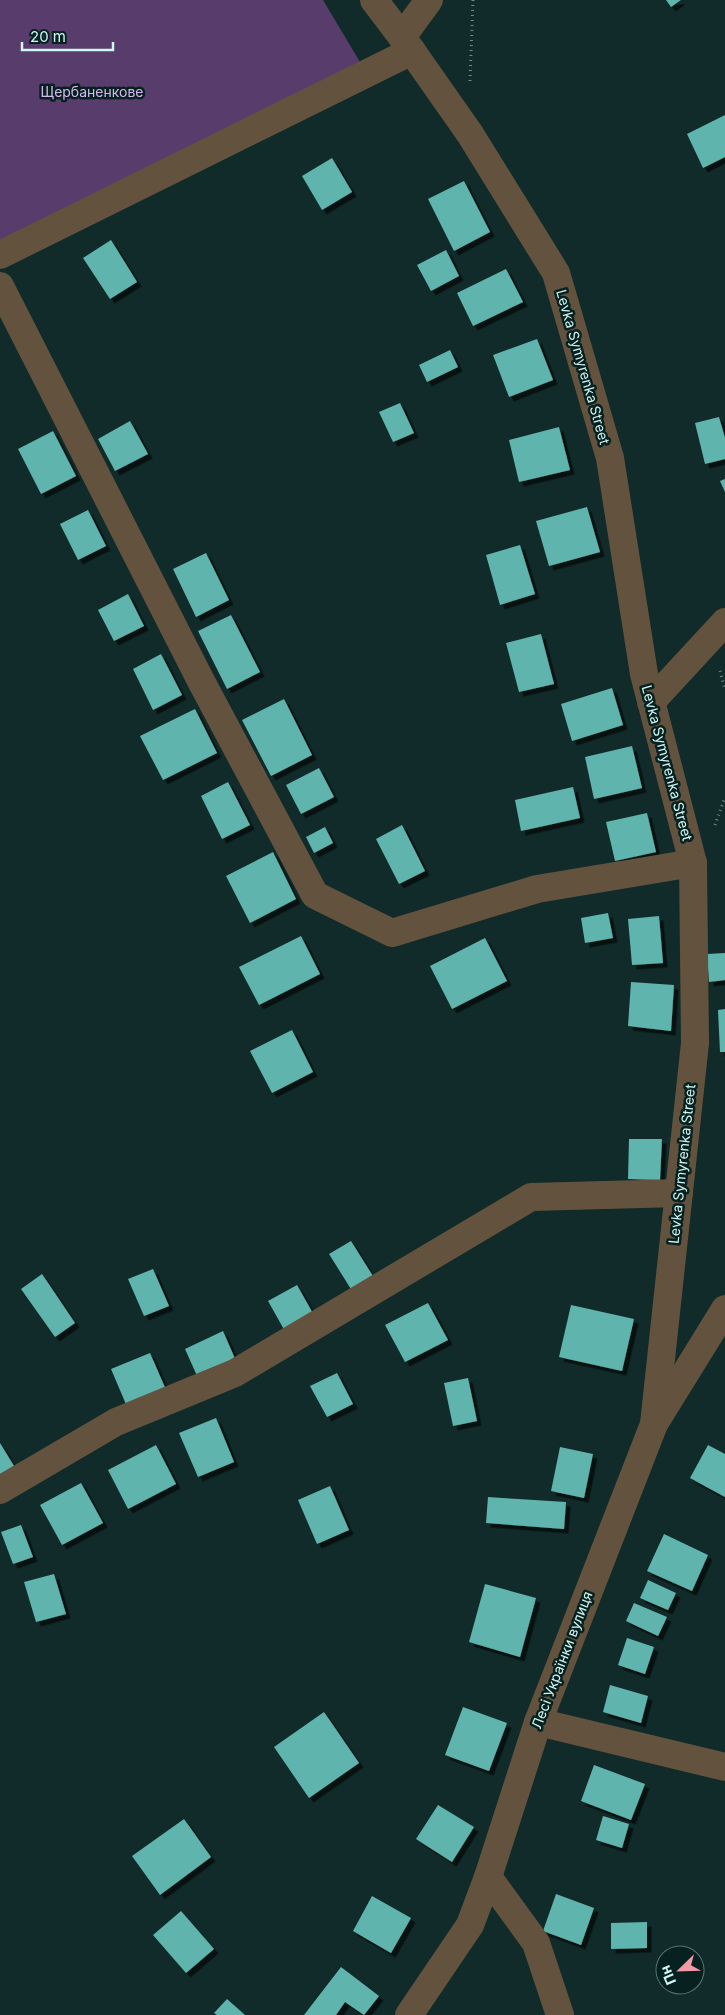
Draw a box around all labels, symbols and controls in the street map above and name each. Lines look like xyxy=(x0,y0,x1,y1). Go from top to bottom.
scale bar xyxy=(22,20,114,52)
text: 20 m xyxy=(30,27,66,46)
park label: Щербаненкове xyxy=(41,83,143,100)
street label: Levka Symyrenka Street xyxy=(553,287,614,447)
street label: Levka Symyrenka Street xyxy=(639,683,697,843)
street label: Levka Symyrenka Street xyxy=(665,1083,698,1245)
street label: Лесі Українки вулиця xyxy=(527,1589,596,1731)
north arrow xyxy=(655,1945,705,1995)
text: Пн xyxy=(656,1963,679,1987)

